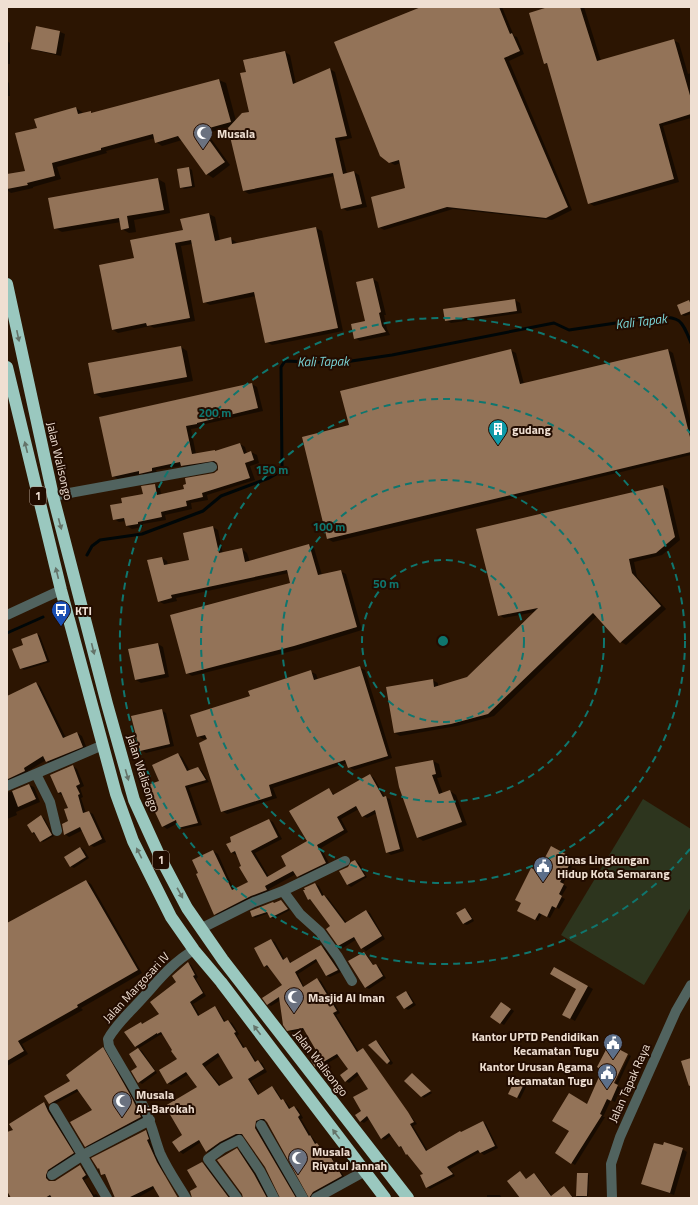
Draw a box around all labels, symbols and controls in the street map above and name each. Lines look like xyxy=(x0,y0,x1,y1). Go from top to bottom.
mosque icon: Musala xyxy=(192,122,214,150)
place label: Musala xyxy=(217,124,255,143)
water label: Kali Tapak xyxy=(614,308,670,334)
one-way arrow xyxy=(15,330,21,342)
water label: Kali Tapak xyxy=(297,351,351,371)
text: 200 m xyxy=(199,403,231,422)
building icon: gudang xyxy=(487,418,509,446)
street label: Jalan Walisongo xyxy=(42,420,78,502)
place label: gudang xyxy=(512,420,551,439)
one-way arrow xyxy=(23,441,29,453)
text: 150 m xyxy=(256,460,288,479)
road number: 1 xyxy=(30,487,46,505)
one-way arrow xyxy=(58,517,64,530)
text: 100 m xyxy=(313,517,345,536)
one-way arrow xyxy=(54,567,60,579)
text: 50 m xyxy=(373,574,399,593)
bus stop icon: KTI xyxy=(50,599,72,627)
place label: KTI xyxy=(75,601,92,620)
centre of rings xyxy=(436,634,450,648)
one-way arrow xyxy=(90,644,96,656)
street label: Jalan Walisongo xyxy=(122,732,164,814)
one-way arrow xyxy=(124,769,130,781)
one-way arrow xyxy=(136,847,142,859)
place label: Dinas Lingkungan Hidup Kota Semarang xyxy=(557,850,670,883)
road number: 1 xyxy=(153,851,169,869)
public building icon: Dinas Lingkungan Hidup Kota Semarang xyxy=(532,855,554,883)
one-way arrow xyxy=(176,888,183,899)
street label: Jalan Margosari IV xyxy=(98,947,174,1027)
mosque icon: Masjid Al Iman xyxy=(283,986,305,1014)
place label: Masjid Al Iman xyxy=(308,988,385,1007)
one-way arrow xyxy=(254,1025,262,1035)
street label: Jalan Walisongo xyxy=(289,1026,353,1100)
place label: Kantor UPTD Pendidikan Kecamatan Tugu xyxy=(472,1027,599,1060)
public building icon: Kantor UPTD Pendidikan Kecamatan Tugu xyxy=(602,1032,624,1060)
street label: Jalan Tapak Raya xyxy=(603,1041,655,1125)
place label: Kantor Urusan Agama Kecamatan Tugu xyxy=(479,1057,593,1090)
public building icon: Kantor Urusan Agama Kecamatan Tugu xyxy=(596,1062,618,1090)
place label: Musala Al-Barokah xyxy=(136,1085,195,1118)
mosque icon: Musala Al-Barokah xyxy=(111,1090,133,1118)
one-way arrow xyxy=(332,1128,340,1139)
place label: Musala Riyatul Jannah xyxy=(312,1142,387,1175)
mosque icon: Musala Riyatul Jannah xyxy=(287,1147,309,1175)

